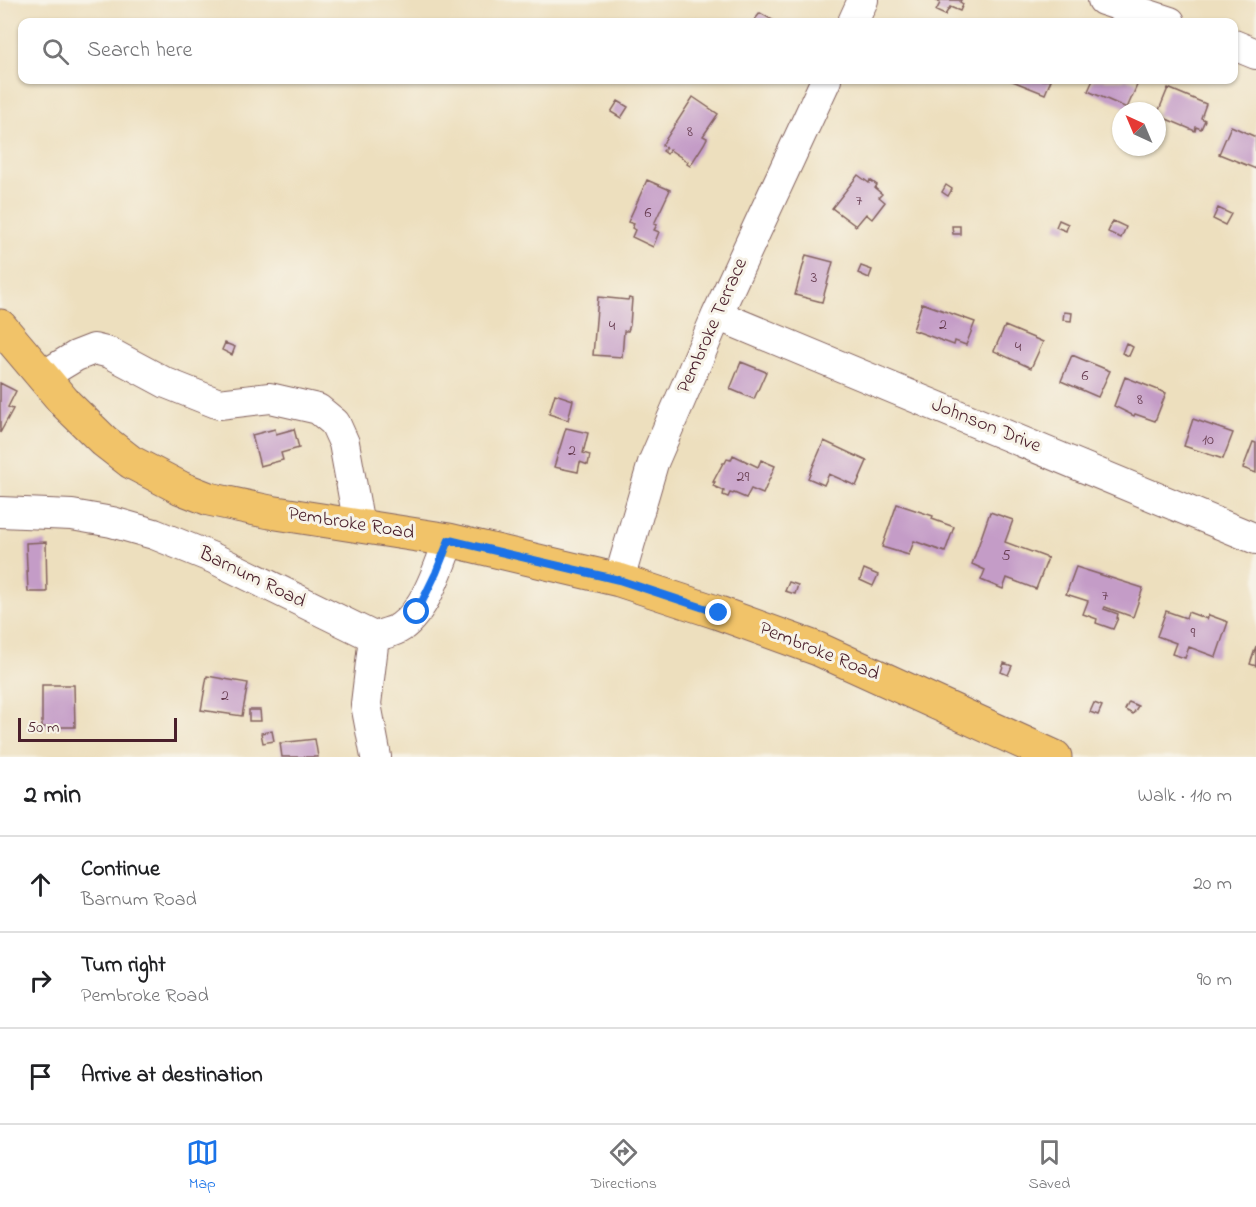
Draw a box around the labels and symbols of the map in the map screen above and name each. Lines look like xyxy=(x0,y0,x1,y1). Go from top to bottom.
north arrow xyxy=(1112,102,1166,156)
house number: 8 xyxy=(687,120,693,144)
house number: 7 xyxy=(856,189,863,213)
house number: 6 xyxy=(644,201,652,225)
street label: Pembroke Terrace xyxy=(670,254,756,398)
house number: 3 xyxy=(811,266,817,290)
house number: 2 xyxy=(939,313,947,337)
house number: 4 xyxy=(609,314,616,338)
house number: 4 xyxy=(1015,335,1022,359)
house number: 6 xyxy=(1081,364,1089,388)
house number: 8 xyxy=(1137,388,1143,412)
street label: Johnson Drive xyxy=(927,391,1045,461)
house number: 10 xyxy=(1202,428,1214,452)
house number: 2 xyxy=(568,439,576,463)
house number: 29 xyxy=(737,465,750,489)
street label: Pembroke Road xyxy=(286,500,416,548)
street label: Barnum Road xyxy=(193,539,310,616)
house number: 5 xyxy=(1001,544,1011,568)
house number: 7 xyxy=(1102,584,1109,608)
route start xyxy=(403,598,429,624)
route end xyxy=(705,599,731,625)
street label: Pembroke Road xyxy=(754,615,884,689)
house number: 9 xyxy=(1191,621,1196,645)
house number: 2 xyxy=(221,684,229,708)
scale bar xyxy=(18,715,177,742)

